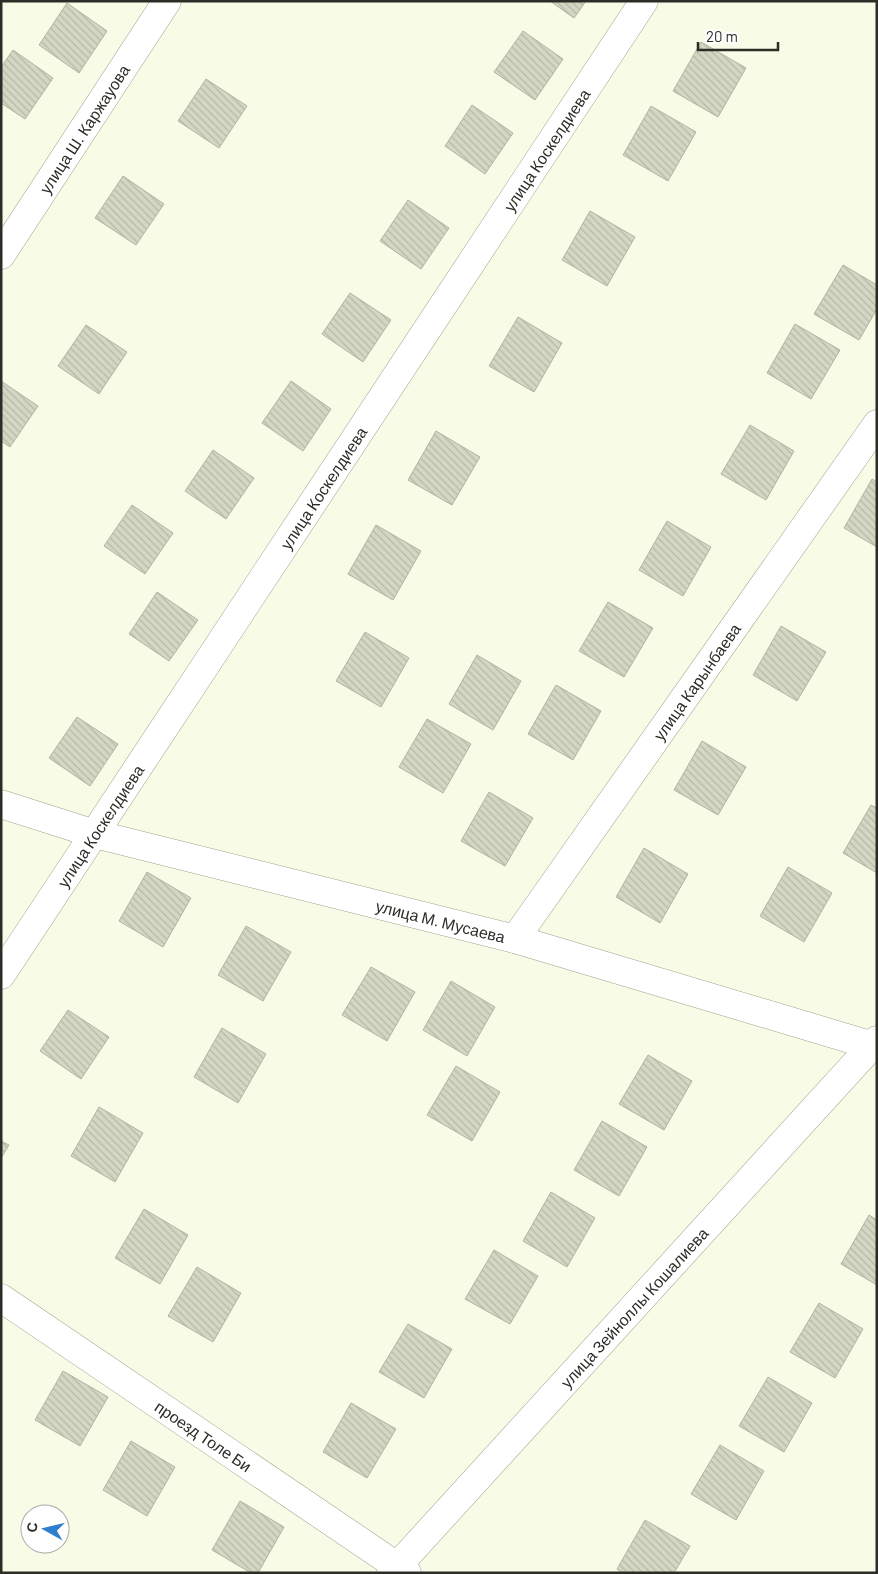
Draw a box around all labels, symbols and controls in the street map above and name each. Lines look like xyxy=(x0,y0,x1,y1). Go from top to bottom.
scale bar xyxy=(698,20,778,52)
text: 20 m xyxy=(706,27,738,45)
street label: улица Ш. Каржауова xyxy=(35,61,133,197)
street label: улица Коскелдиева xyxy=(499,85,593,214)
street label: улица Коскелдиева xyxy=(275,423,370,552)
street label: улица Карынбаева xyxy=(649,619,744,743)
street label: улица Коскелдиева xyxy=(52,761,147,890)
street label: улица М. Мусаева xyxy=(374,895,507,946)
street label: улица Зейноллы Кошалиева xyxy=(556,1223,711,1391)
street label: проезд Толе Би xyxy=(152,1396,256,1475)
north arrow xyxy=(20,1504,70,1554)
text: С xyxy=(23,1521,41,1533)

